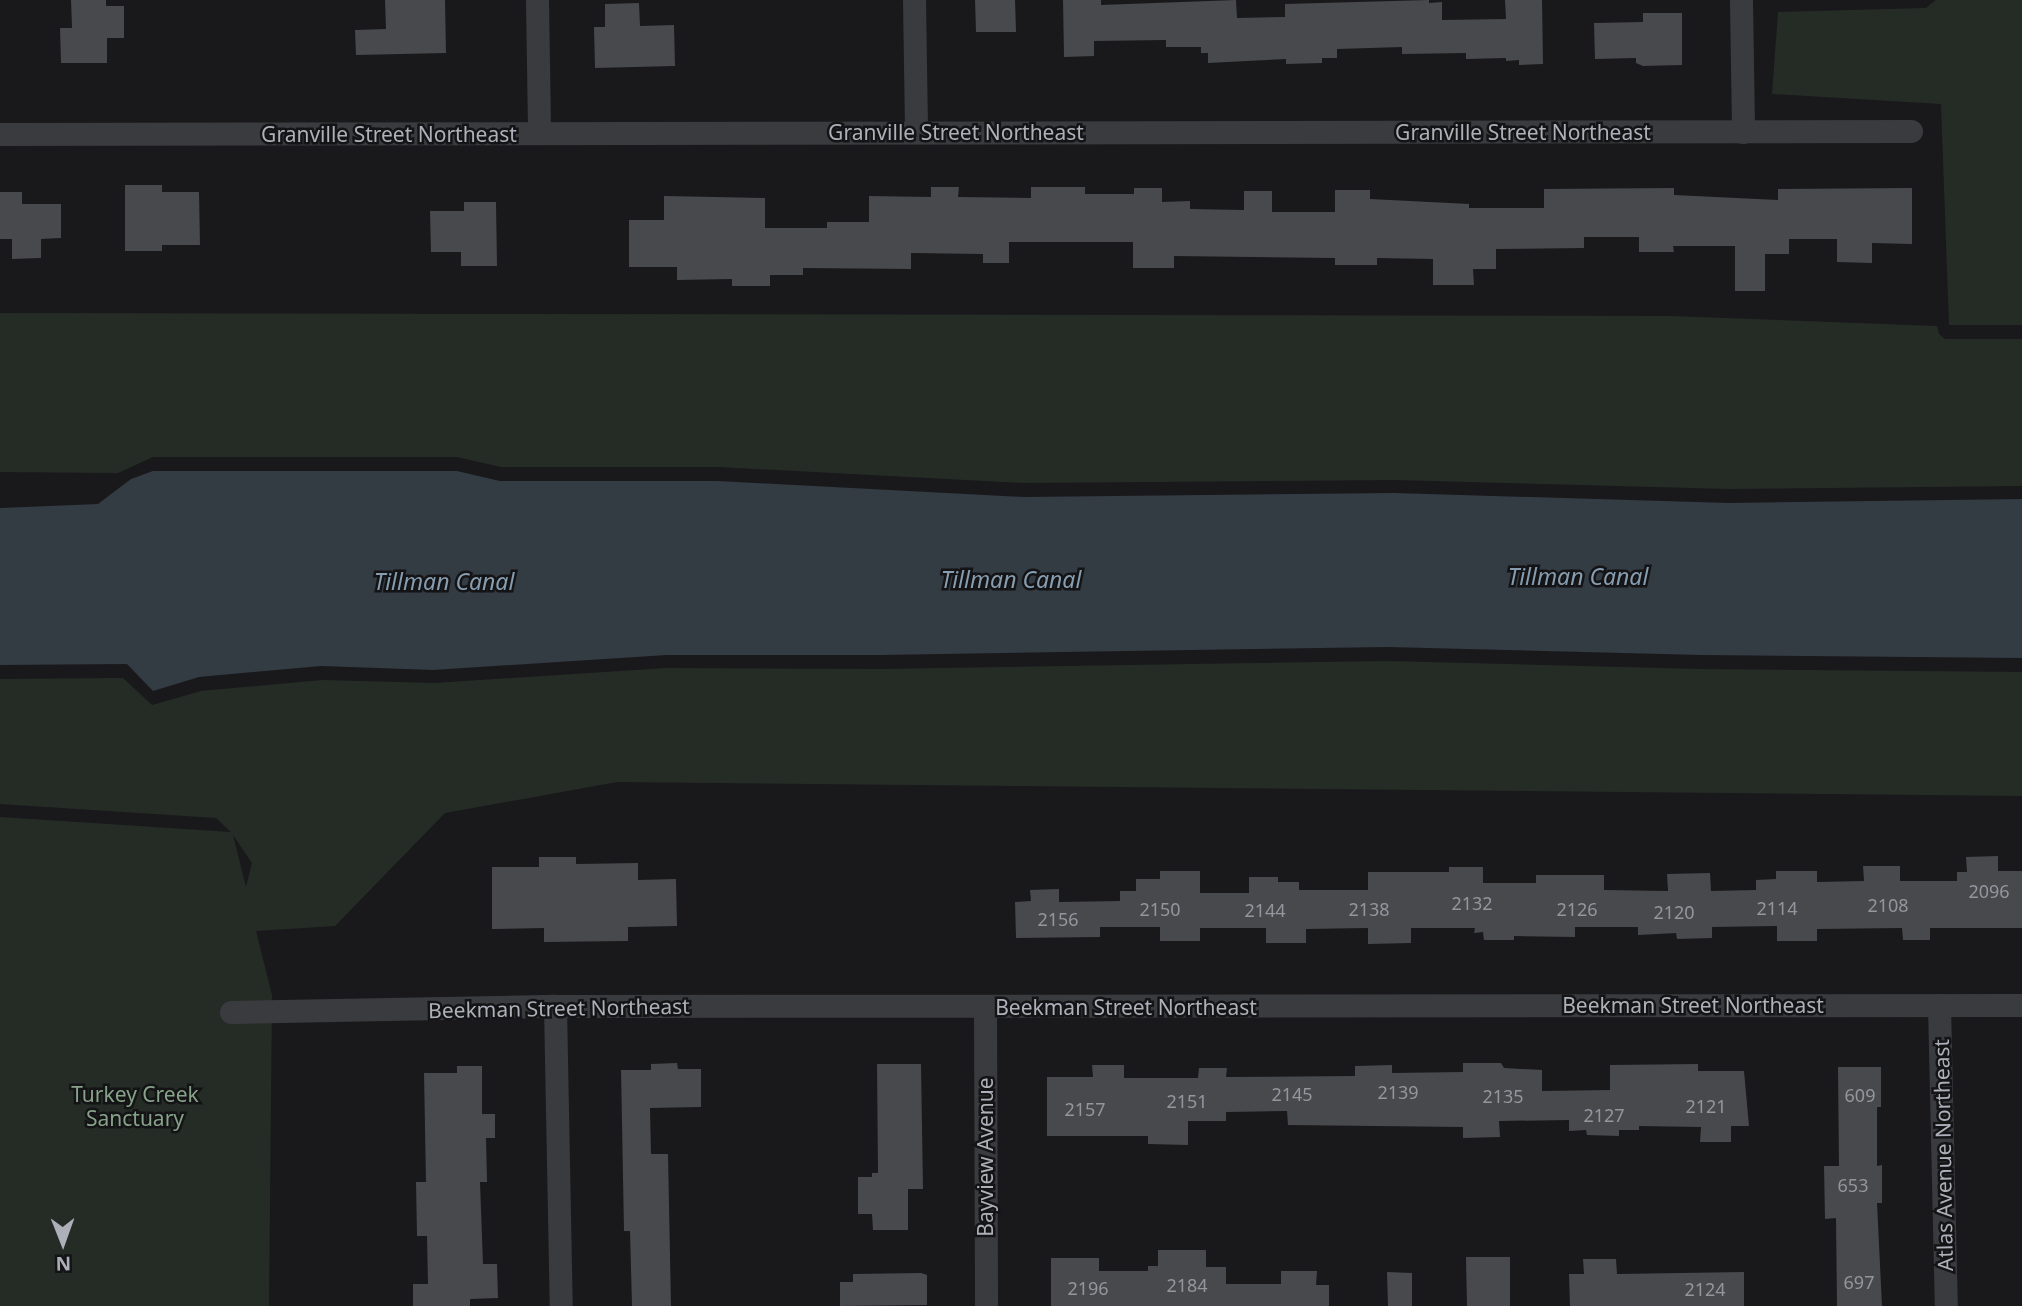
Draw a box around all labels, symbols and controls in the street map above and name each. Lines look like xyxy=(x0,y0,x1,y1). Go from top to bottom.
street label: Granville Street Northeast xyxy=(828,119,1084,145)
street label: Granville Street Northeast xyxy=(1395,119,1651,145)
street label: Granville Street Northeast xyxy=(261,121,517,147)
water label: Tillman Canal xyxy=(1508,562,1648,590)
water label: Tillman Canal xyxy=(941,565,1081,593)
water label: Tillman Canal xyxy=(374,567,514,595)
house number: 2096 xyxy=(1968,880,2010,902)
house number: 2132 xyxy=(1451,892,1493,914)
house number: 2108 xyxy=(1867,894,1909,916)
house number: 2114 xyxy=(1756,897,1798,919)
house number: 2150 xyxy=(1139,898,1181,920)
house number: 2138 xyxy=(1348,898,1390,920)
house number: 2126 xyxy=(1556,898,1598,920)
house number: 2144 xyxy=(1244,899,1286,921)
house number: 2120 xyxy=(1653,901,1695,923)
house number: 2156 xyxy=(1037,908,1079,930)
street label: Beekman Street Northeast xyxy=(1562,992,1824,1018)
street label: Beekman Street Northeast xyxy=(428,993,690,1023)
street label: Beekman Street Northeast xyxy=(995,994,1257,1020)
street label: Atlas Avenue Northeast xyxy=(1928,1039,1958,1271)
street label: Bayview Avenue xyxy=(972,1077,998,1237)
park label: Turkey Creek Sanctuary xyxy=(71,1081,199,1131)
house number: 2139 xyxy=(1377,1081,1419,1103)
house number: 2145 xyxy=(1271,1083,1313,1105)
house number: 609 xyxy=(1845,1084,1875,1106)
house number: 2135 xyxy=(1482,1085,1524,1107)
house number: 2151 xyxy=(1166,1090,1208,1112)
house number: 2121 xyxy=(1685,1095,1727,1117)
house number: 2157 xyxy=(1064,1098,1106,1120)
house number: 2127 xyxy=(1583,1104,1625,1126)
house number: 653 xyxy=(1838,1174,1868,1196)
north arrow xyxy=(28,1208,98,1278)
text: N xyxy=(55,1251,71,1277)
house number: 697 xyxy=(1844,1271,1874,1293)
house number: 2184 xyxy=(1166,1274,1208,1296)
house number: 2196 xyxy=(1067,1277,1109,1299)
house number: 2124 xyxy=(1684,1278,1726,1300)

